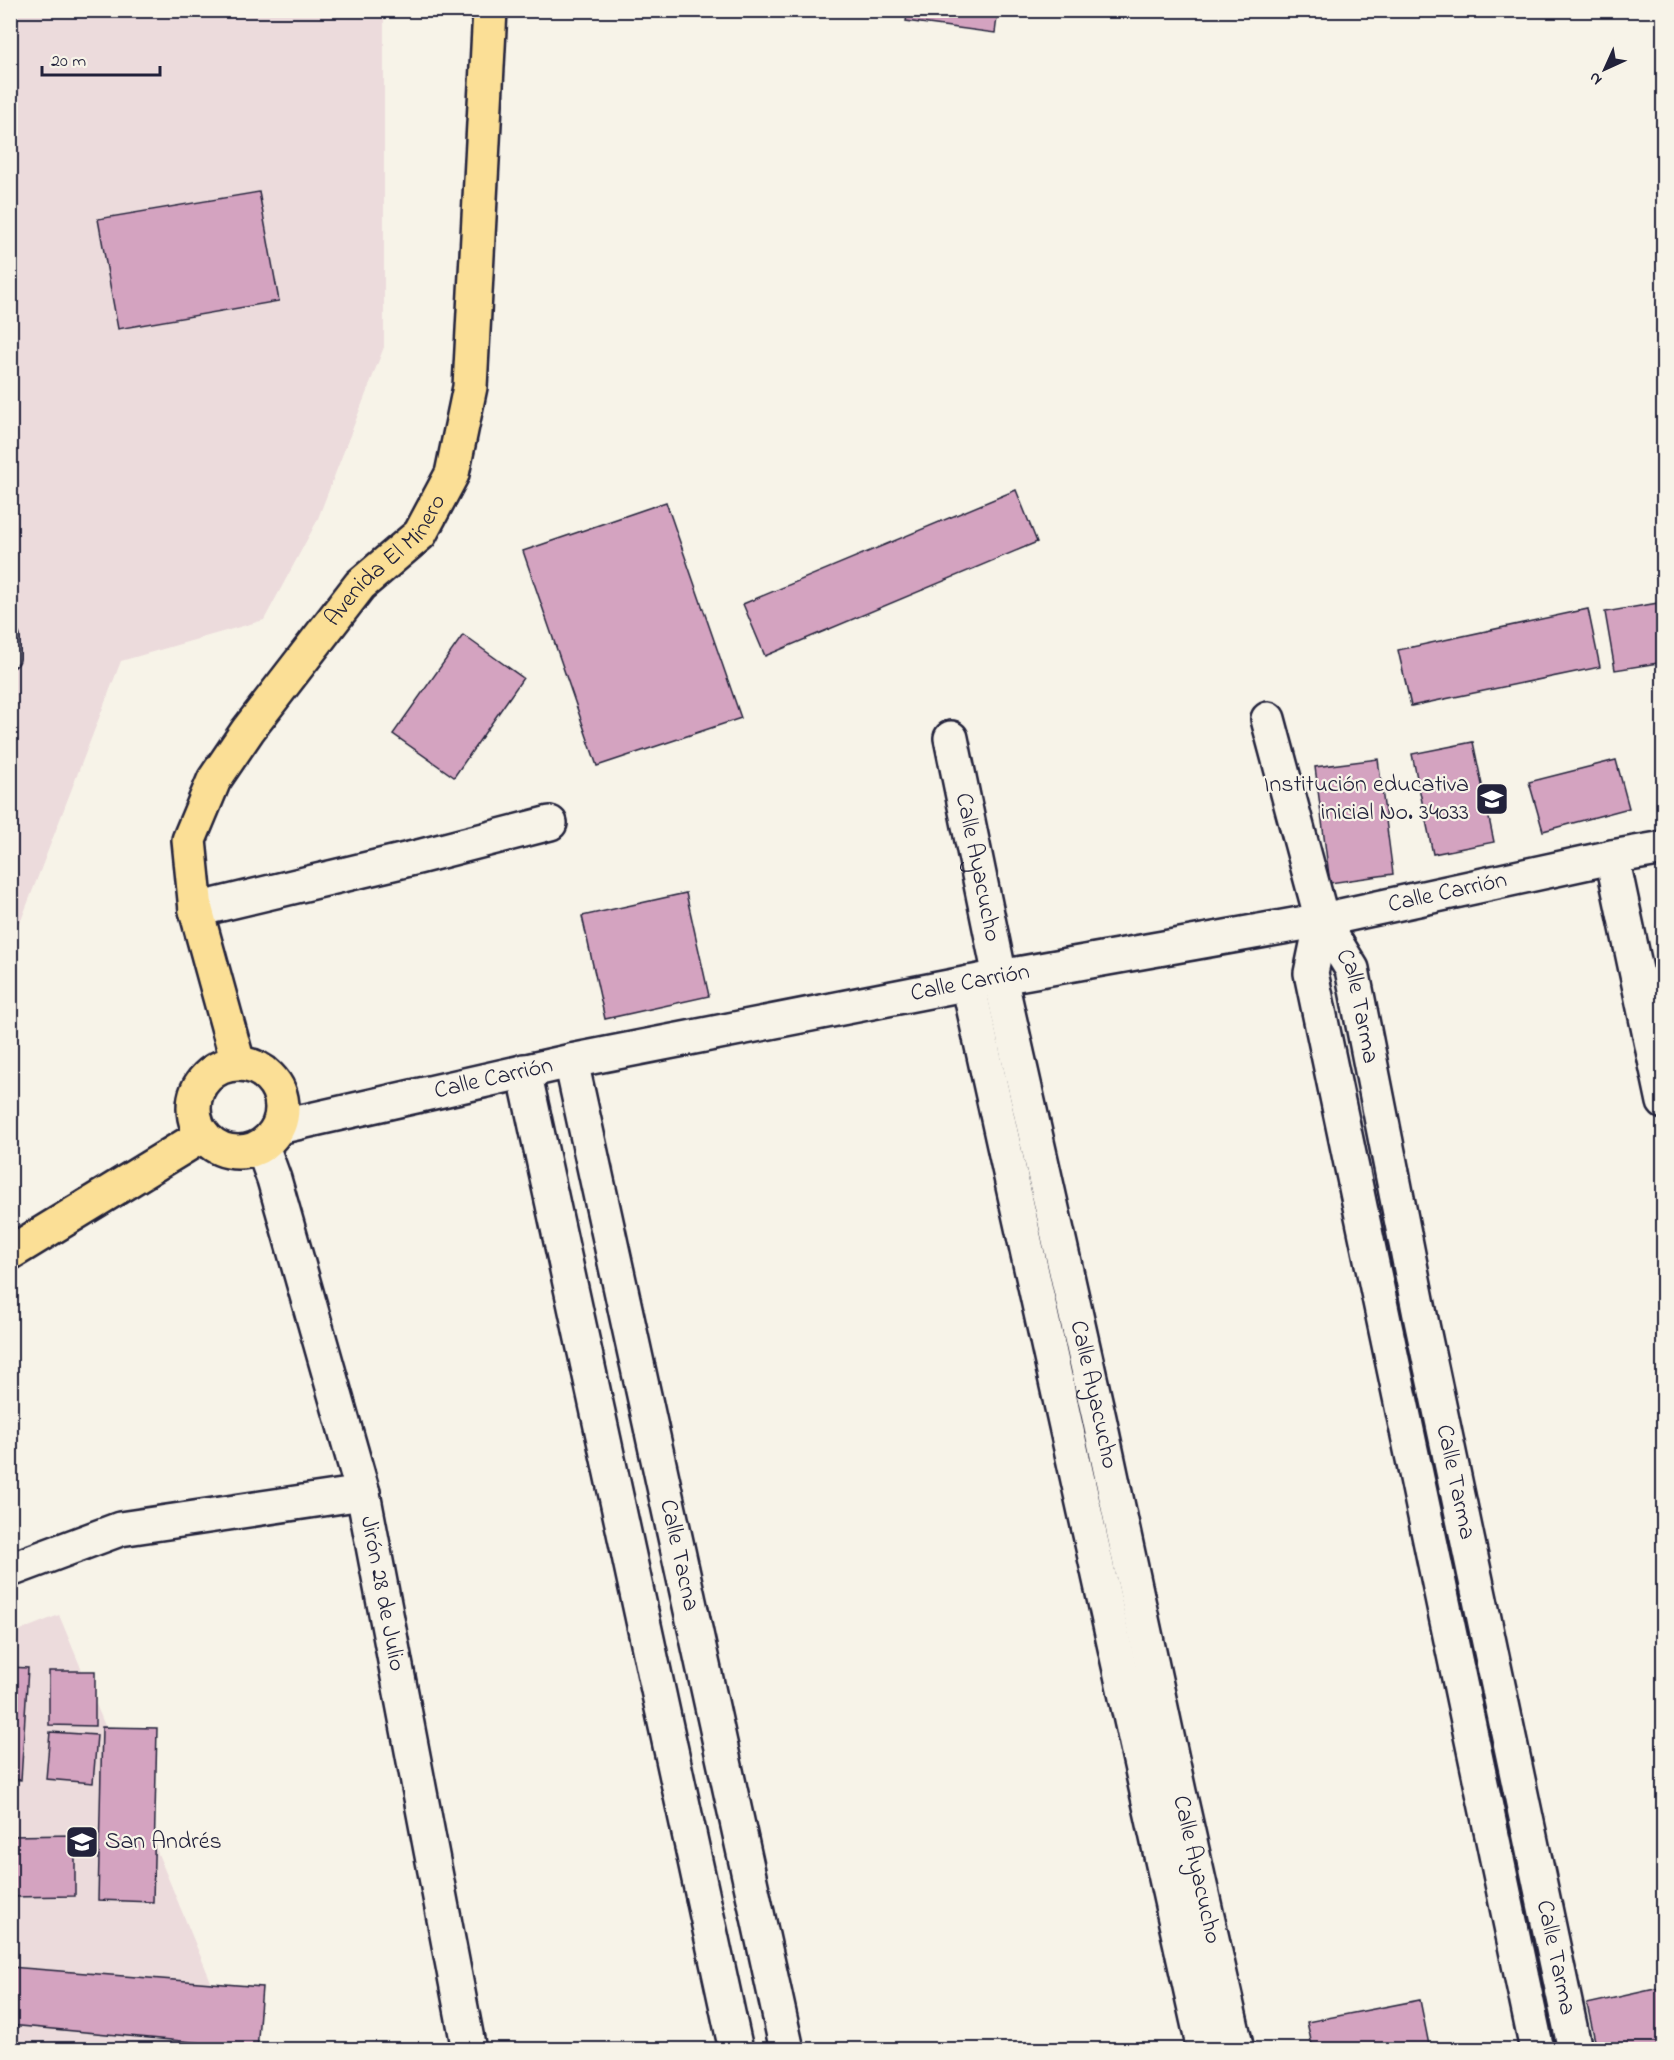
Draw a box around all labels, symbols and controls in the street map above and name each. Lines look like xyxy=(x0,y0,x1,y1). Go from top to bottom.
scale bar xyxy=(42,39,160,77)
north arrow xyxy=(1575,39,1635,99)
text: 20 m xyxy=(51,49,86,75)
text: N xyxy=(1583,66,1608,91)
street label: Avenida El Minero xyxy=(316,488,456,634)
place label: Institución educativa inicial No. 34033 xyxy=(1264,768,1469,831)
school or university icon: Institución educativa inicial No. 34033 xyxy=(1474,781,1510,817)
street label: Calle Ayacucho xyxy=(945,790,1010,945)
street label: Calle Carrión xyxy=(1385,863,1510,923)
street label: Calle Tarma xyxy=(1326,942,1388,1066)
street label: Calle Carrión xyxy=(907,955,1032,1012)
street label: Calle Carrión xyxy=(431,1048,556,1109)
street label: Calle Ayacucho xyxy=(1060,1317,1127,1472)
street label: Calle Tarma xyxy=(1426,1421,1484,1543)
street label: Calle Tacna xyxy=(650,1496,708,1614)
street label: Jirón 28 de Julio xyxy=(350,1513,414,1674)
street label: Calle Ayacucho xyxy=(1163,1792,1230,1947)
school or university icon: San Andrés xyxy=(64,1824,100,1860)
place label: San Andrés xyxy=(105,1825,222,1860)
street label: Calle Tarma xyxy=(1526,1897,1585,2018)

